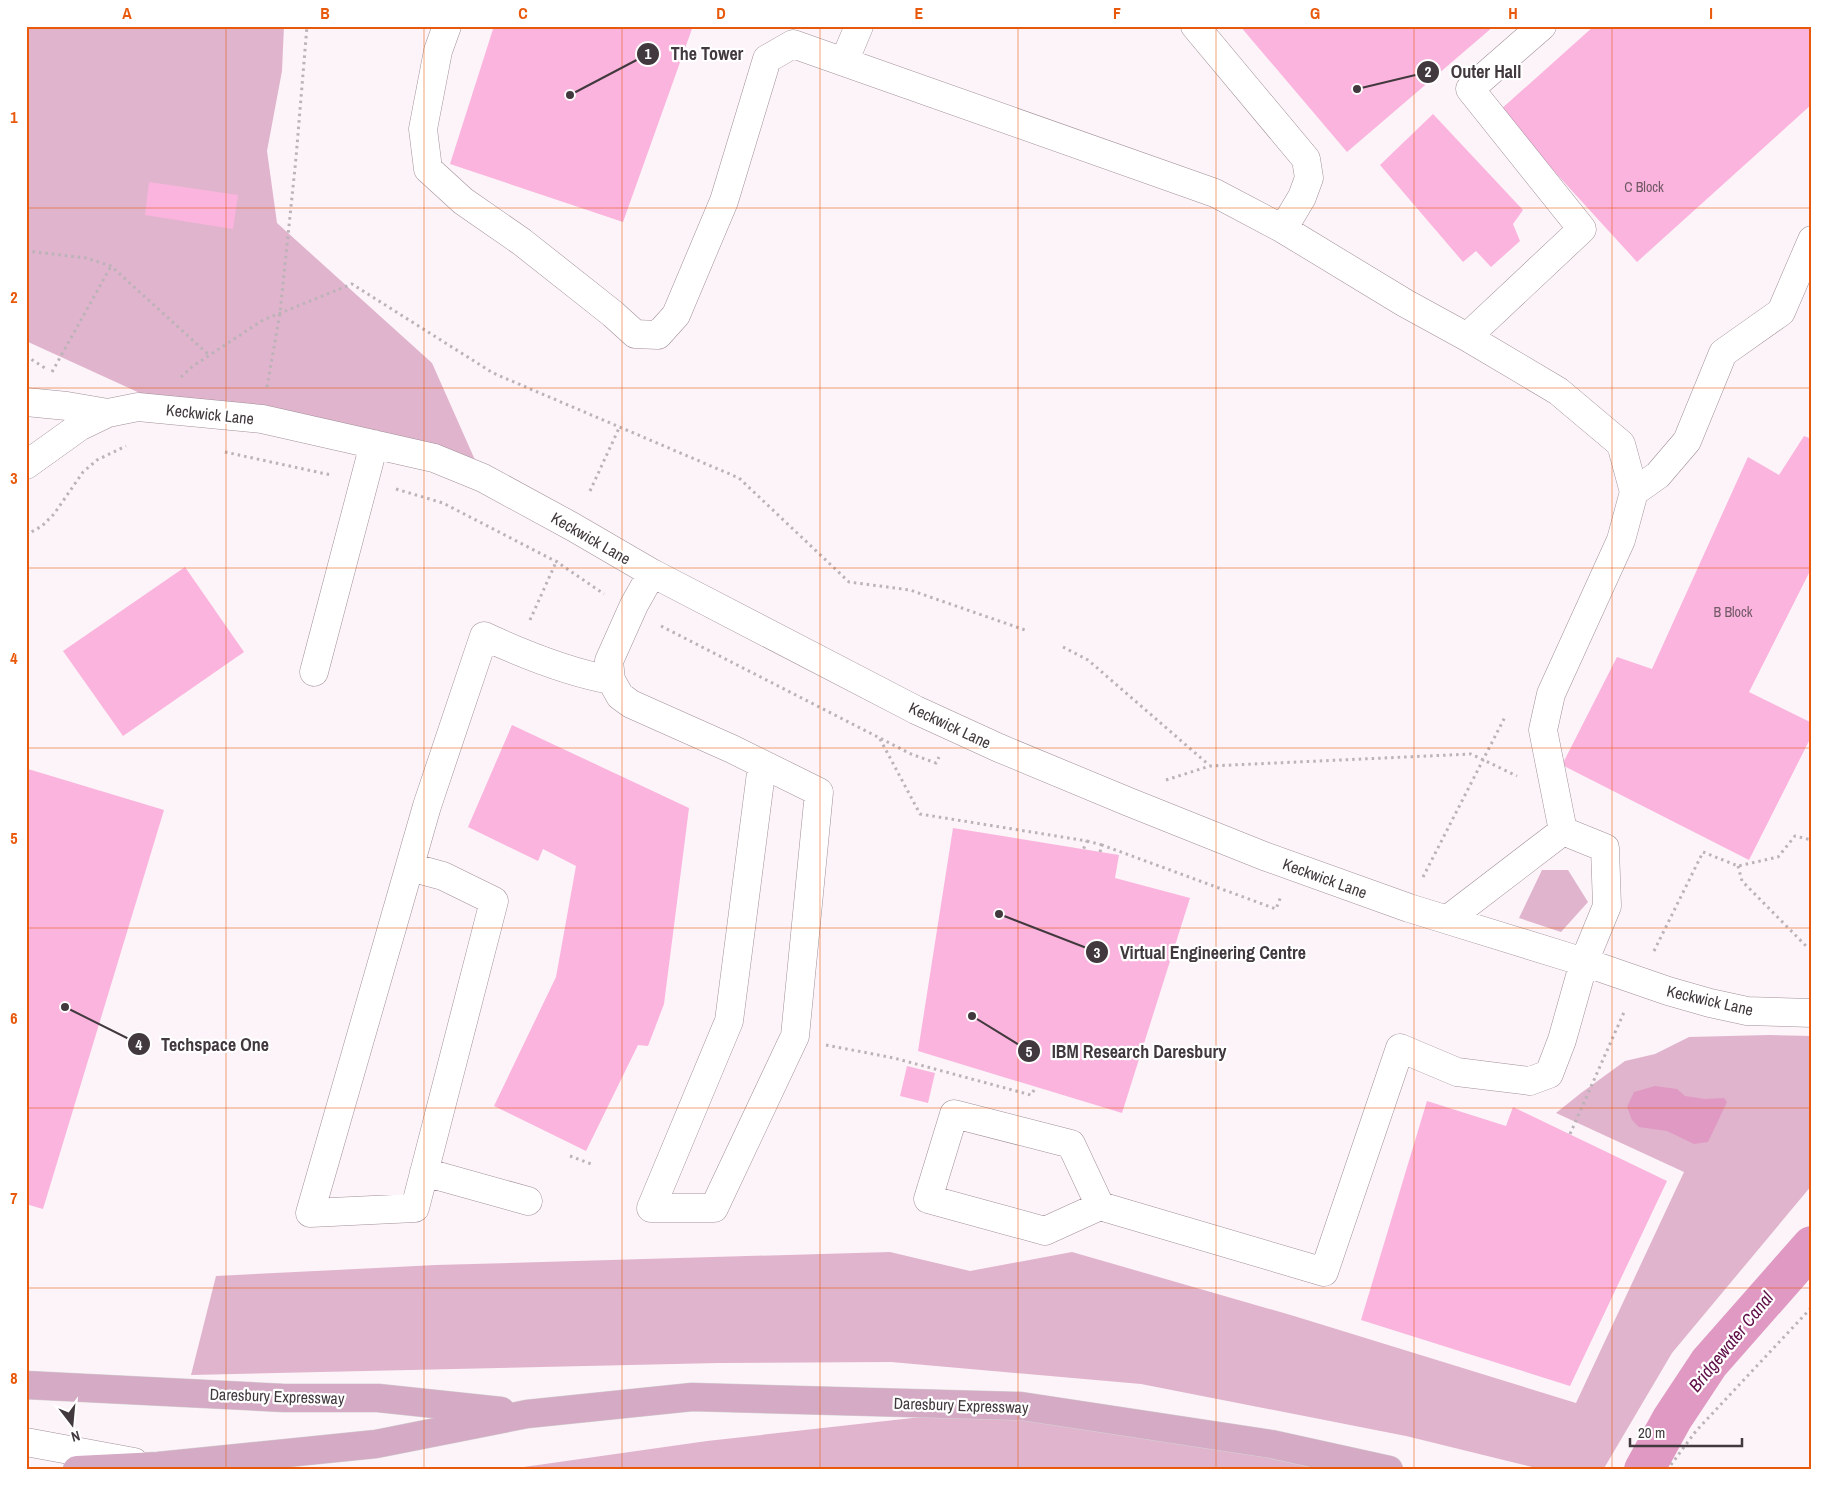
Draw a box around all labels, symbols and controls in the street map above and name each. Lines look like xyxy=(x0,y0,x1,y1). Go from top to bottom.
text: A xyxy=(122,2,132,24)
text: B xyxy=(320,2,330,24)
text: C xyxy=(518,2,528,24)
text: D xyxy=(716,2,726,24)
text: E xyxy=(915,2,924,24)
text: F xyxy=(1113,2,1121,24)
text: G xyxy=(1310,2,1320,24)
text: H xyxy=(1508,2,1518,24)
text: I xyxy=(1709,2,1713,24)
callout: The Tower xyxy=(636,37,753,70)
text: The Tower xyxy=(671,41,744,66)
text: 1 xyxy=(645,43,652,64)
callout: Outer Hall xyxy=(1415,55,1531,88)
text: Outer Hall xyxy=(1451,59,1521,84)
text: 2 xyxy=(1425,61,1432,82)
text: 1 xyxy=(10,106,18,128)
house number: C Block xyxy=(1624,178,1664,196)
text: 2 xyxy=(10,286,18,308)
street label: Keckwick Lane xyxy=(165,398,255,430)
text: 3 xyxy=(10,467,18,489)
street label: Keckwick Lane xyxy=(547,506,635,570)
house number: B Block xyxy=(1714,603,1753,621)
text: 4 xyxy=(10,647,18,669)
street label: Keckwick Lane xyxy=(905,696,995,754)
text: 5 xyxy=(10,827,18,849)
street label: Keckwick Lane xyxy=(1280,853,1370,903)
callout: Virtual Engineering Centre xyxy=(1085,936,1316,969)
text: Virtual Engineering Centre xyxy=(1120,940,1306,965)
text: 3 xyxy=(1094,942,1101,963)
street label: Keckwick Lane xyxy=(1665,979,1755,1021)
text: 6 xyxy=(10,1007,18,1029)
callout: Techspace One xyxy=(126,1028,279,1061)
text: Techspace One xyxy=(161,1032,269,1057)
text: 4 xyxy=(136,1034,143,1055)
callout: IBM Research Daresbury xyxy=(1016,1035,1236,1068)
text: IBM Research Daresbury xyxy=(1052,1039,1227,1064)
text: 5 xyxy=(1026,1041,1033,1062)
text: 7 xyxy=(10,1187,18,1209)
water label: Bridgewater Canal xyxy=(1682,1286,1779,1397)
text: 8 xyxy=(10,1367,18,1389)
street label: Daresbury Expressway xyxy=(209,1383,345,1409)
street label: Daresbury Expressway xyxy=(893,1392,1029,1418)
north arrow xyxy=(48,1398,98,1448)
scale bar xyxy=(1630,1416,1743,1448)
text: 20 m xyxy=(1638,1422,1665,1443)
text: N xyxy=(69,1427,82,1446)

